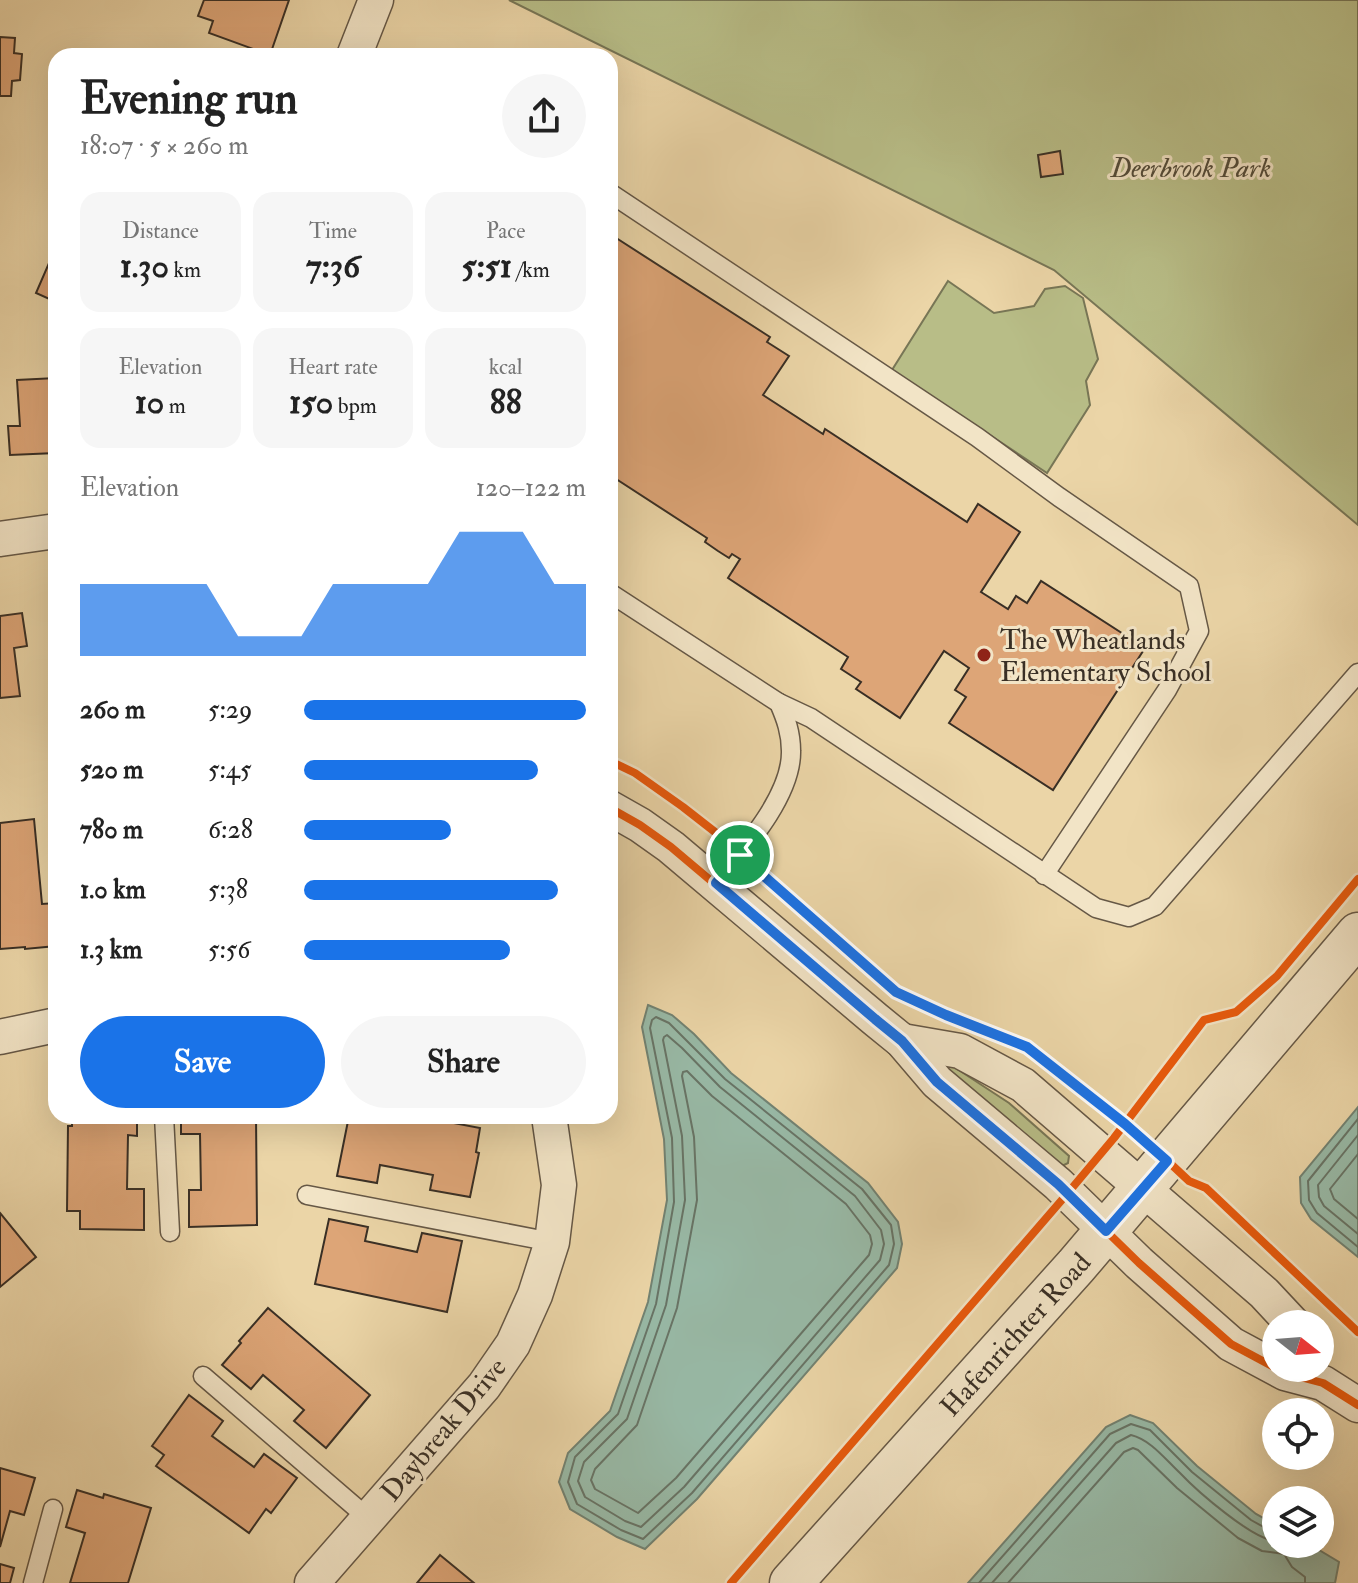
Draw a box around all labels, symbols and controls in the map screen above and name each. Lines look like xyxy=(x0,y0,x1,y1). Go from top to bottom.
text: Evening run xyxy=(80,72,298,127)
button: share xyxy=(502,74,586,158)
text: 18:07 · 5 × 260 m xyxy=(80,130,248,162)
park label: Deerbrook Park xyxy=(1110,151,1271,186)
text: Distance xyxy=(122,217,199,245)
text: Time xyxy=(309,217,357,245)
text: Pace xyxy=(486,217,525,245)
text: 1.30 xyxy=(120,245,169,288)
text: 7:36 xyxy=(306,245,360,288)
text: 5:51 xyxy=(462,245,512,288)
text: km xyxy=(169,256,201,284)
text: /km xyxy=(512,256,550,284)
text: Elevation xyxy=(118,353,202,381)
text: Heart rate xyxy=(288,353,378,381)
text: kcal xyxy=(489,353,523,381)
text: 10 xyxy=(135,381,164,424)
text: 150 xyxy=(289,381,333,424)
text: 88 xyxy=(490,381,522,424)
text: m xyxy=(164,392,186,420)
text: bpm xyxy=(333,392,377,420)
text: Elevation xyxy=(80,472,179,504)
text: 120–122 m xyxy=(476,472,586,504)
place label: The Wheatlands Elementary School xyxy=(1000,623,1211,690)
marker: The Wheatlands Elementary School xyxy=(975,646,993,664)
text: 260 m xyxy=(80,694,145,726)
text: 5:29 xyxy=(208,694,252,726)
text: 520 m xyxy=(80,754,143,786)
text: 5:45 xyxy=(208,754,251,786)
text: 780 m xyxy=(80,814,143,846)
text: 6:28 xyxy=(208,814,253,846)
pin xyxy=(706,821,774,889)
icon: arrive xyxy=(718,833,762,877)
text: 1.0 km xyxy=(80,874,146,906)
text: 5:38 xyxy=(208,874,248,906)
text: 1.3 km xyxy=(80,934,142,966)
text: 5:56 xyxy=(208,934,250,966)
button: Save xyxy=(80,1016,325,1108)
button: Share xyxy=(341,1016,586,1108)
street label: Hafenrichter Road xyxy=(933,1246,1099,1424)
north arrow xyxy=(1262,1310,1334,1382)
map controls xyxy=(1262,1310,1334,1558)
street label: Daybreak Drive xyxy=(374,1351,515,1509)
button: locate xyxy=(1262,1398,1334,1470)
button: layers xyxy=(1262,1486,1334,1558)

